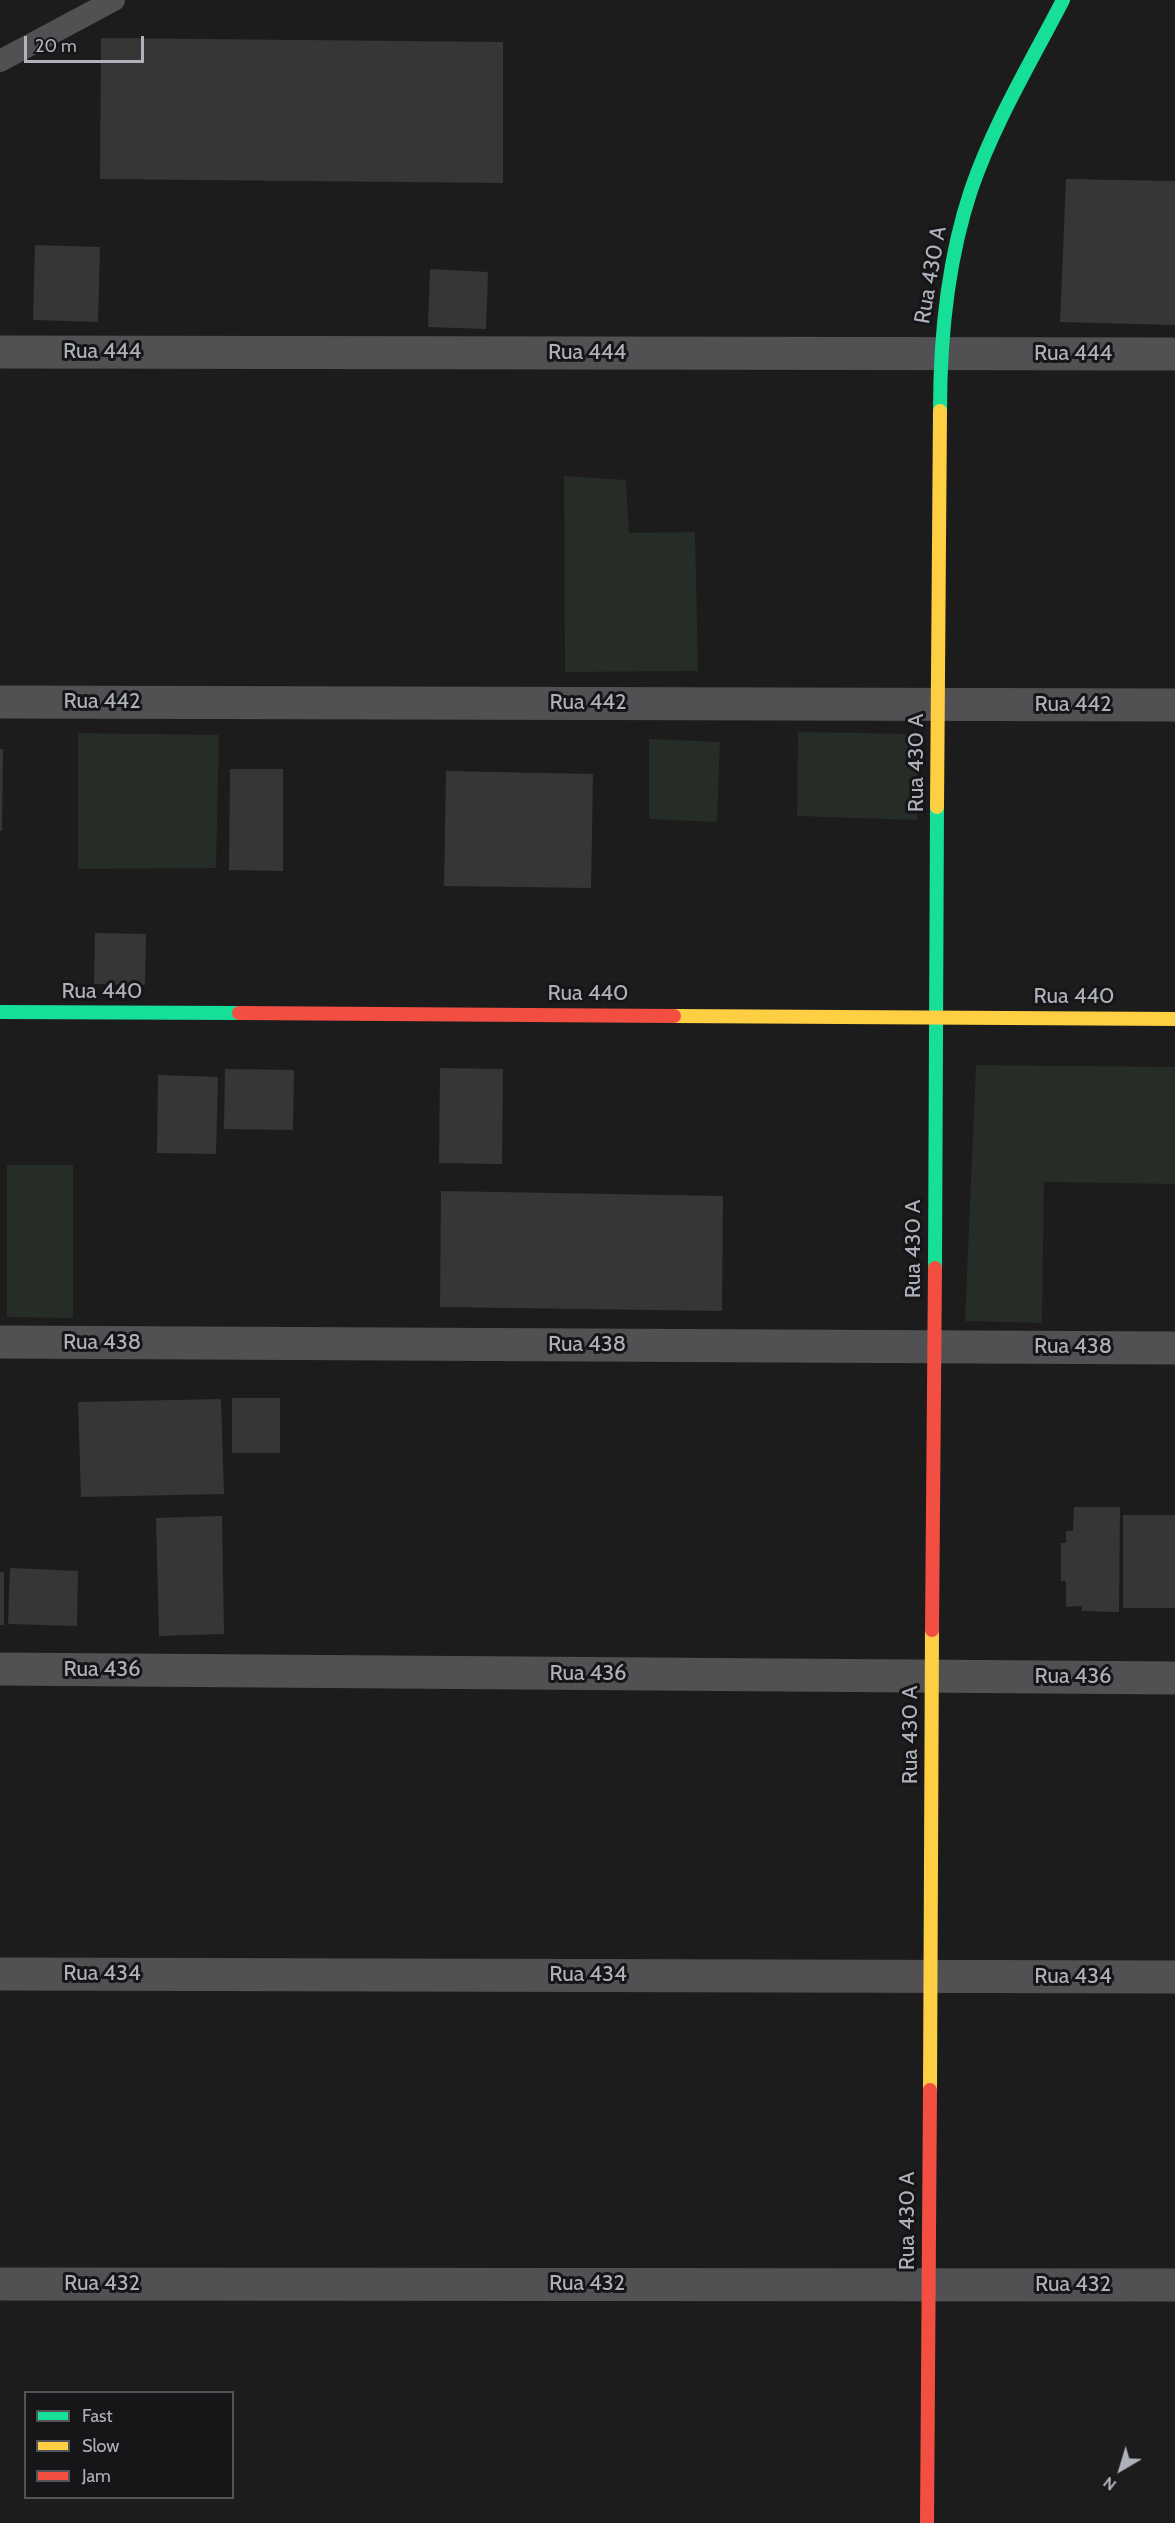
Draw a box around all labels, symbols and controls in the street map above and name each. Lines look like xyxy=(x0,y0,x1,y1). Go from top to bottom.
scale bar xyxy=(27,24,147,62)
text: 20 m xyxy=(35,35,77,57)
street label: Rua 430 A xyxy=(909,224,953,326)
street label: Rua 444 xyxy=(63,339,141,365)
street label: Rua 444 xyxy=(548,340,626,366)
street label: Rua 444 xyxy=(1034,341,1112,367)
street label: Rua 442 xyxy=(64,689,140,715)
street label: Rua 442 xyxy=(550,690,626,716)
street label: Rua 442 xyxy=(1035,692,1111,718)
street label: Rua 430 A xyxy=(904,714,930,812)
street label: Rua 440 xyxy=(62,979,142,1005)
street label: Rua 440 xyxy=(548,981,628,1007)
street label: Rua 440 xyxy=(1034,984,1114,1010)
street label: Rua 430 A xyxy=(901,1200,927,1298)
street label: Rua 438 xyxy=(63,1330,141,1356)
street label: Rua 438 xyxy=(548,1332,626,1358)
street label: Rua 438 xyxy=(1034,1334,1112,1360)
street label: Rua 436 xyxy=(63,1657,141,1683)
street label: Rua 436 xyxy=(549,1661,627,1687)
street label: Rua 436 xyxy=(1034,1664,1112,1690)
street label: Rua 430 A xyxy=(898,1686,924,1784)
street label: Rua 434 xyxy=(63,1961,141,1987)
street label: Rua 434 xyxy=(549,1962,627,1988)
street label: Rua 434 xyxy=(1034,1964,1112,1990)
street label: Rua 430 A xyxy=(895,2172,921,2270)
street label: Rua 432 xyxy=(64,2271,140,2297)
street label: Rua 432 xyxy=(549,2271,625,2297)
street label: Rua 432 xyxy=(1035,2272,1111,2298)
legend xyxy=(24,2391,234,2499)
text: Fast xyxy=(82,2405,113,2427)
text: Slow xyxy=(82,2435,119,2457)
north arrow xyxy=(1091,2439,1151,2499)
text: Jam xyxy=(82,2465,111,2487)
text: N xyxy=(1099,2473,1120,2495)

